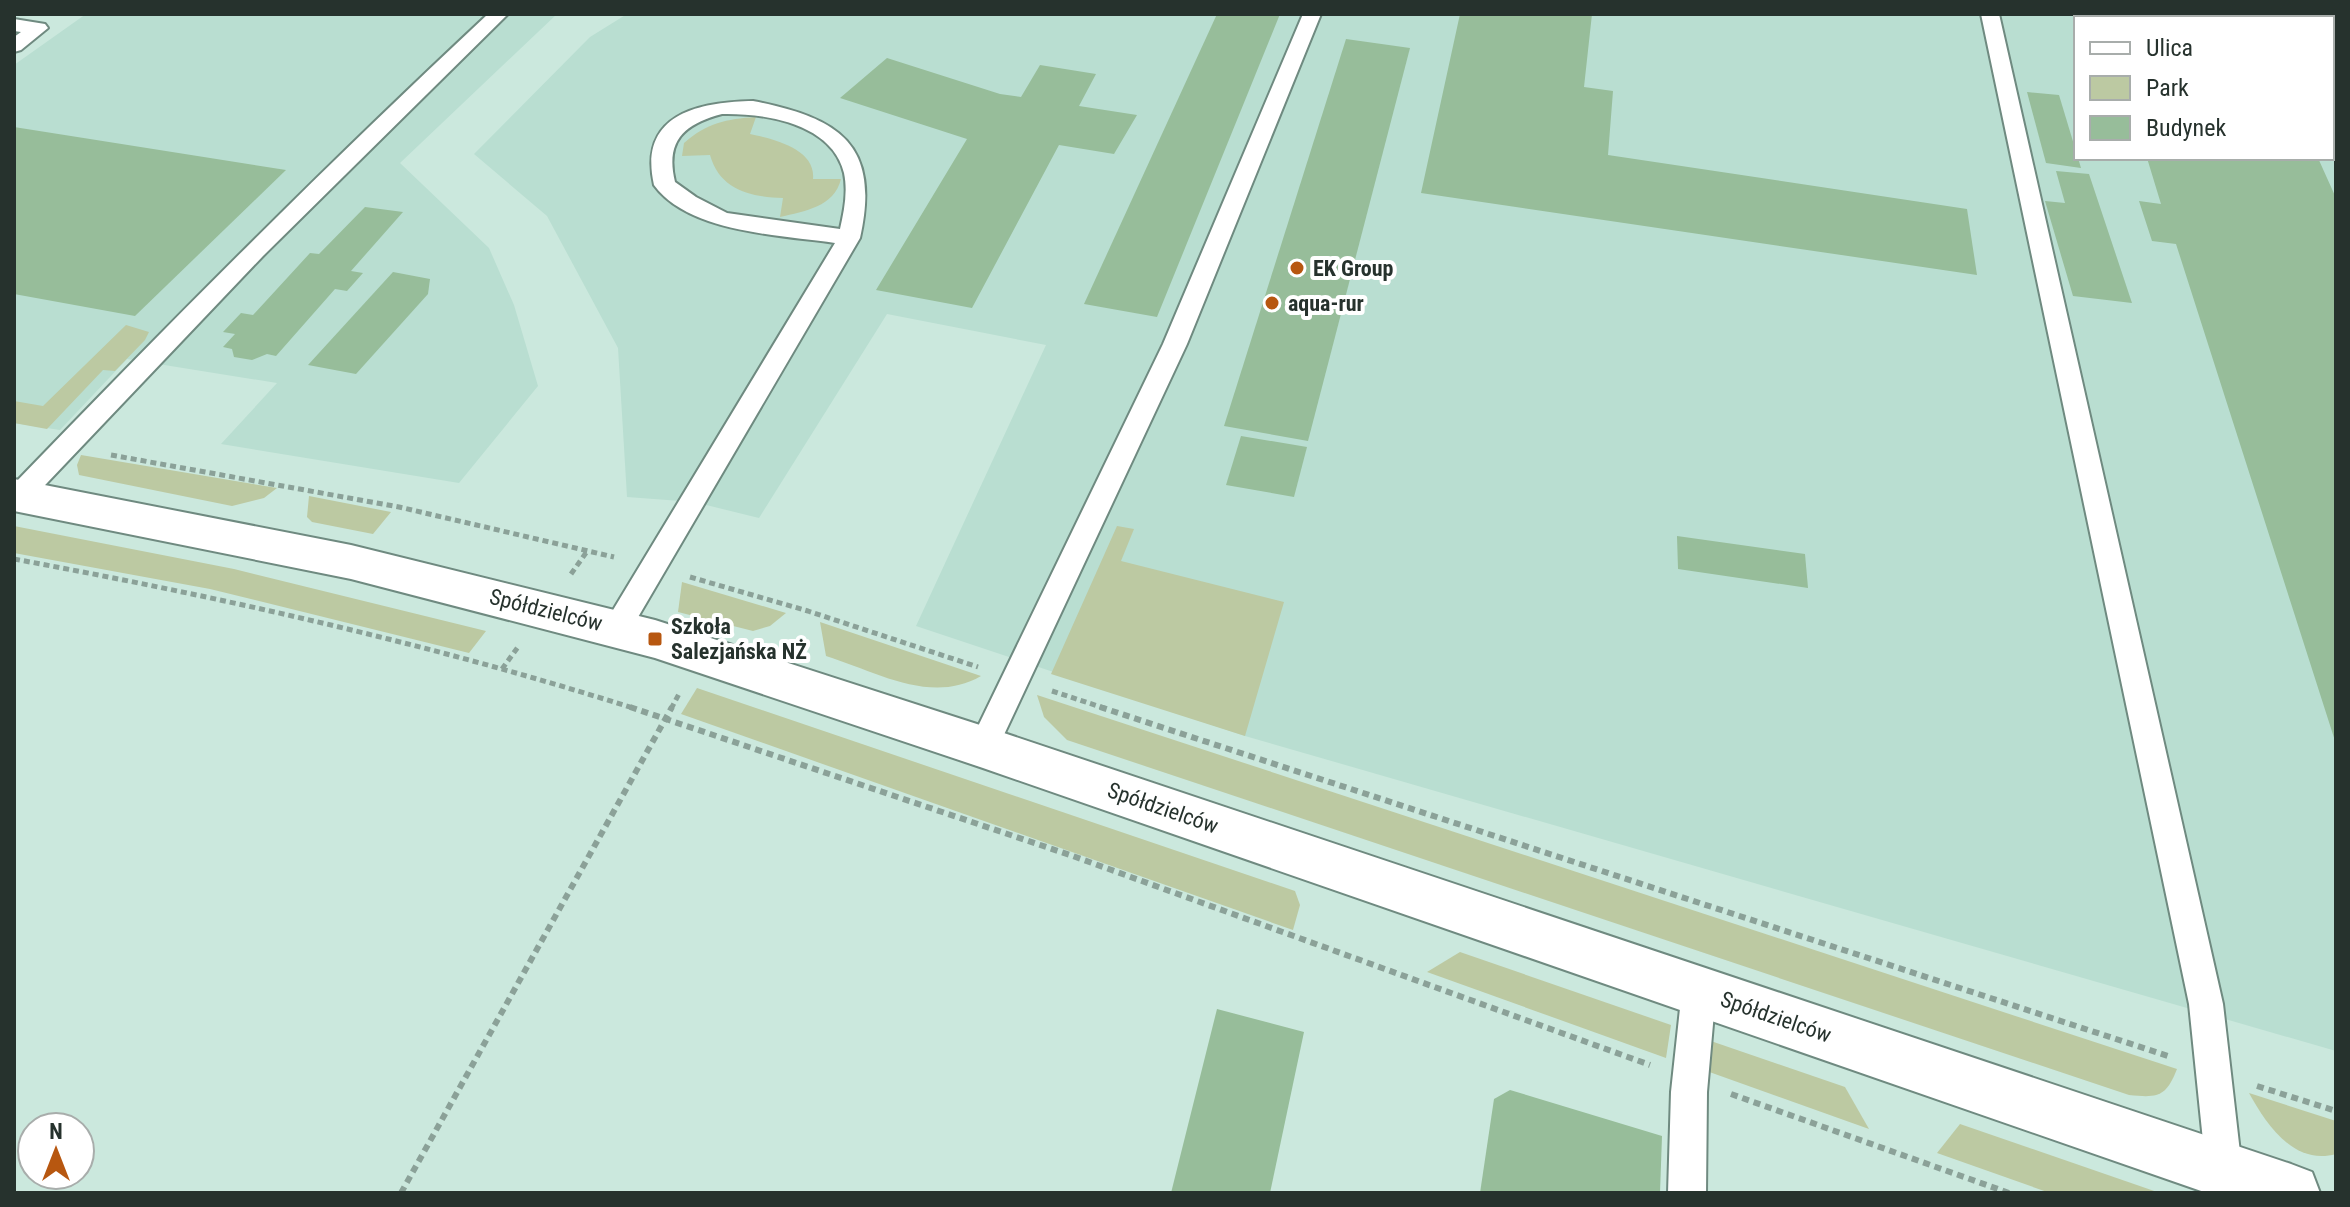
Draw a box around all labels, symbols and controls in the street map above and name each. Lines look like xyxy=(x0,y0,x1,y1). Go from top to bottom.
legend xyxy=(2074,16,2334,160)
text: Ulica xyxy=(2146,34,2193,62)
text: Park xyxy=(2146,74,2189,102)
text: Budynek xyxy=(2146,114,2226,142)
place label: EK Group xyxy=(1313,256,1394,281)
marker: EK Group xyxy=(1288,259,1306,277)
place label: aqua-rur xyxy=(1288,291,1364,316)
marker: aqua-rur xyxy=(1263,294,1281,312)
street label: Spółdzielców xyxy=(487,584,605,636)
place label: Szkoła Salezjańska NŻ xyxy=(671,614,807,664)
marker: Szkoła Salezjańska NŻ xyxy=(646,630,664,648)
street label: Spółdzielców xyxy=(1104,777,1222,839)
street label: Spółdzielców xyxy=(1717,986,1835,1048)
north arrow xyxy=(16,1111,96,1191)
text: N xyxy=(49,1119,63,1144)

